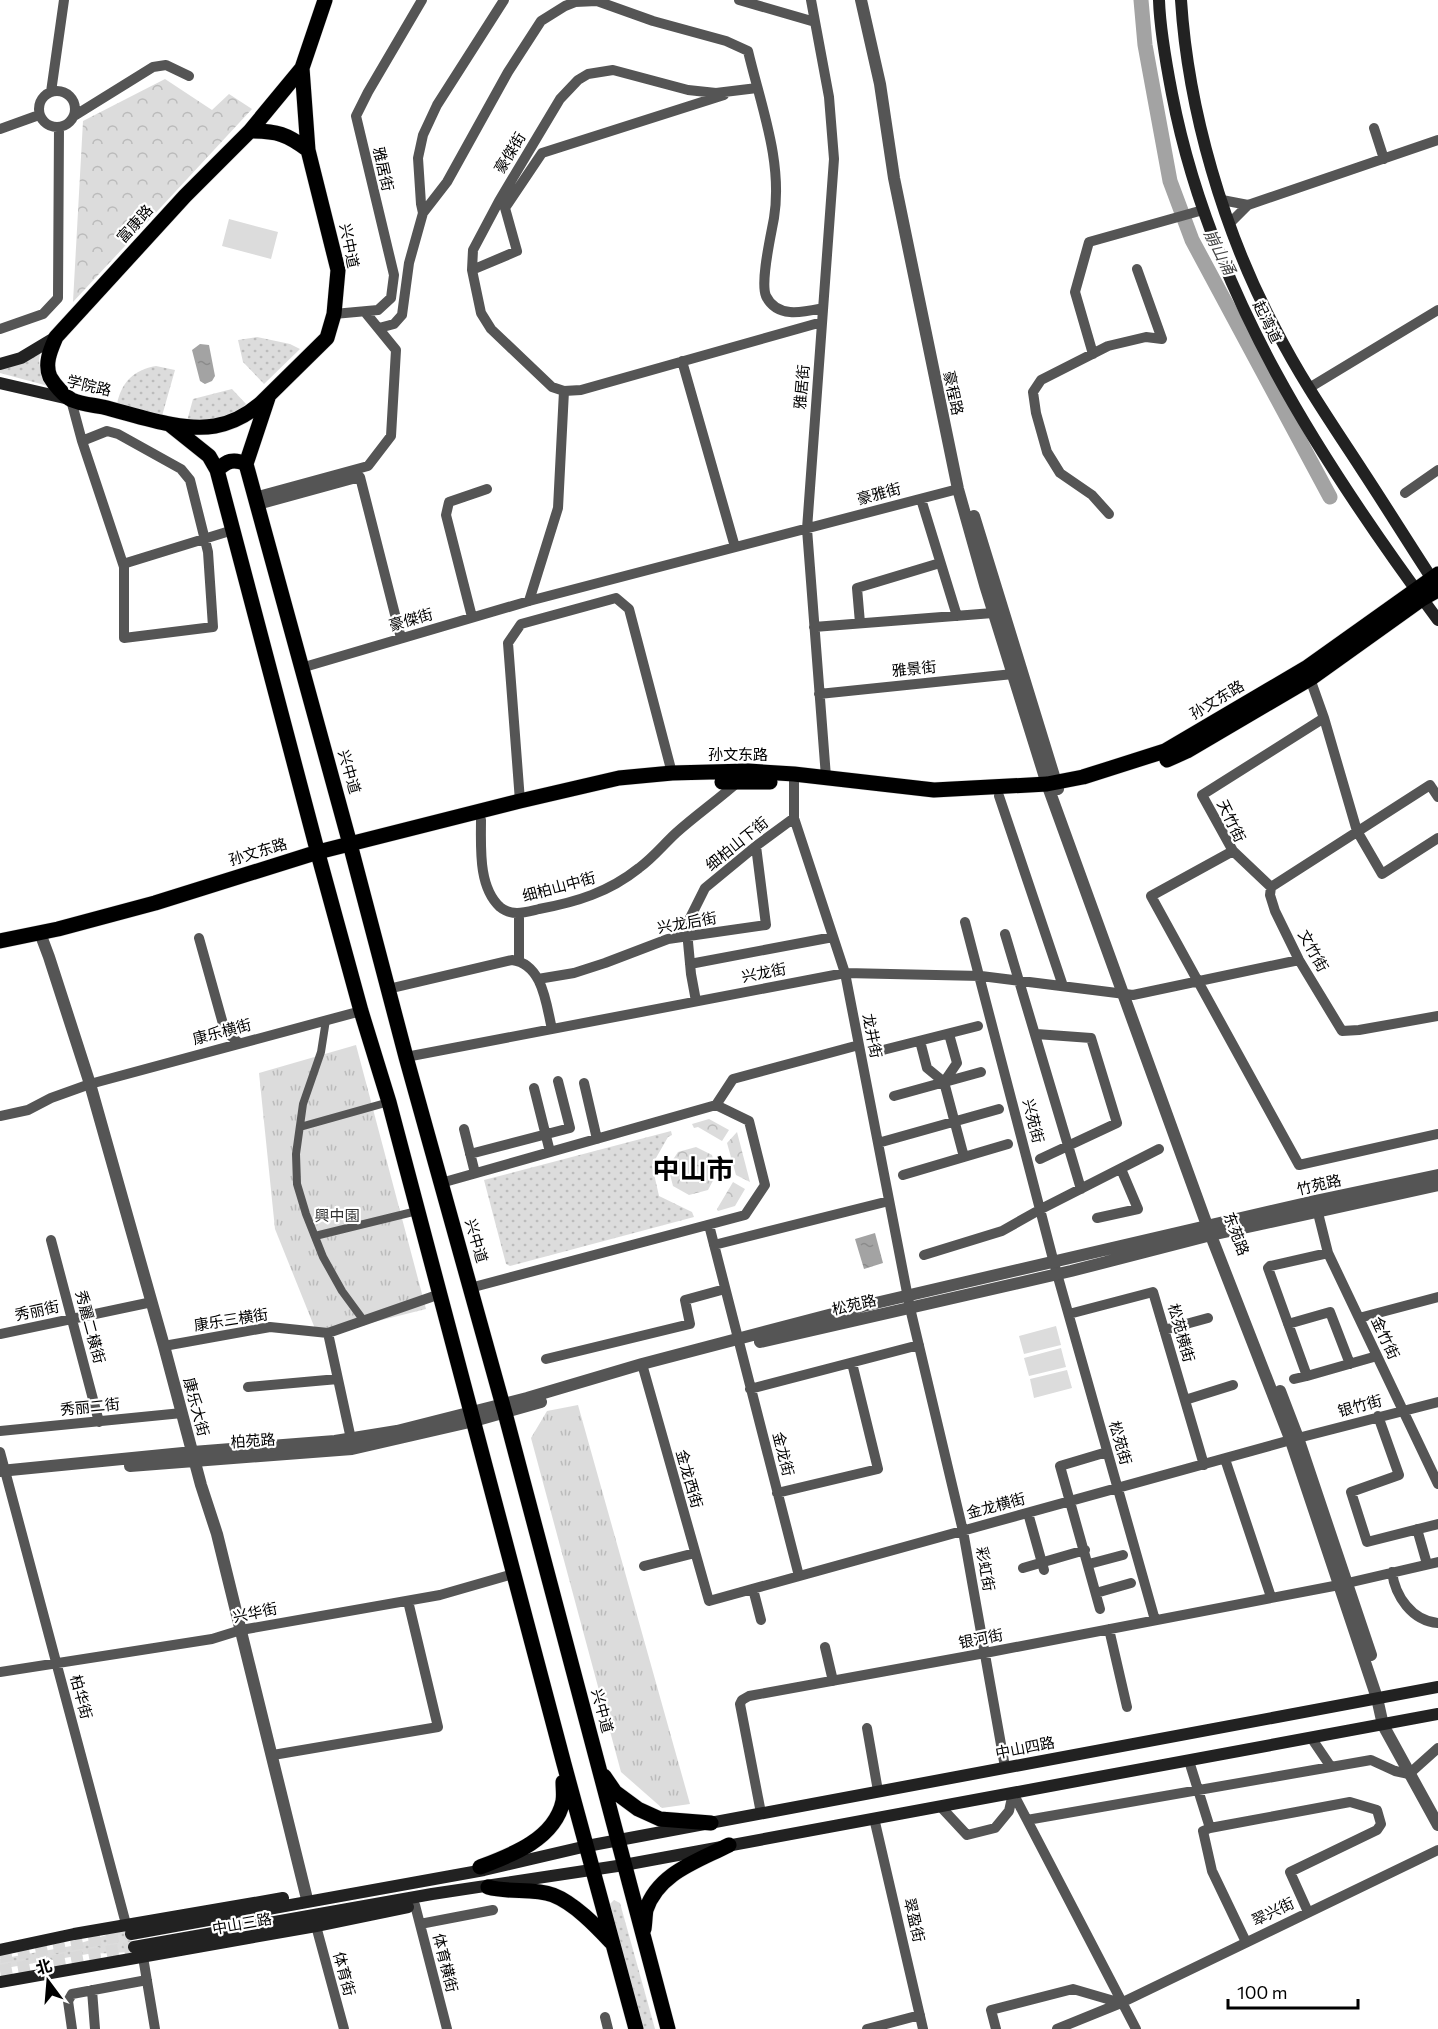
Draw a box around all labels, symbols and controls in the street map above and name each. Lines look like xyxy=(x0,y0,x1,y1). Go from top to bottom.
street label: 豪傑街 xyxy=(490,129,528,176)
street label: 雅居街 xyxy=(370,145,398,193)
street label: 富康路 xyxy=(113,201,156,246)
street label: 兴中道 xyxy=(337,222,363,270)
water label: 崩山涌 xyxy=(1201,226,1241,279)
street label: 起湾道 xyxy=(1250,296,1286,346)
street label: 雅居街 xyxy=(790,364,812,410)
street label: 豪程路 xyxy=(940,369,967,417)
street label: 学院路 xyxy=(65,371,113,399)
street label: 豪雅街 xyxy=(855,479,903,508)
street label: 豪傑街 xyxy=(387,604,435,634)
street label: 雅景街 xyxy=(891,657,937,679)
street label: 孙文东路 xyxy=(1186,676,1247,722)
street label: 孙文东路 xyxy=(708,745,768,763)
street label: 兴中道 xyxy=(335,748,365,796)
street label: 天竹街 xyxy=(1214,796,1250,845)
street label: 细柏山下街 xyxy=(702,813,771,874)
street label: 孙文东路 xyxy=(226,834,289,868)
street label: 细柏山中街 xyxy=(520,868,597,904)
street label: 兴龙后街 xyxy=(656,908,718,936)
street label: 文竹街 xyxy=(1295,926,1333,975)
street label: 兴龙街 xyxy=(740,959,788,985)
street label: 龙井街 xyxy=(860,1012,886,1060)
street label: 康乐横街 xyxy=(190,1015,253,1047)
street label: 兴苑街 xyxy=(1020,1097,1048,1145)
district label: 中山市 xyxy=(653,1152,734,1185)
street label: 竹苑路 xyxy=(1295,1170,1343,1198)
park label: 興中園 xyxy=(314,1206,360,1224)
street label: 东苑路 xyxy=(1220,1209,1253,1258)
street label: 兴中道 xyxy=(462,1217,492,1265)
street label: 秀麗二橫街 xyxy=(73,1288,109,1365)
street label: 松苑路 xyxy=(830,1290,878,1318)
street label: 秀丽街 xyxy=(13,1297,61,1324)
street label: 松苑横街 xyxy=(1165,1301,1199,1364)
street label: 康乐三横街 xyxy=(192,1304,269,1334)
street label: 金竹街 xyxy=(1368,1313,1404,1362)
street label: 康乐大街 xyxy=(181,1375,213,1438)
street label: 银竹街 xyxy=(1336,1391,1384,1420)
street label: 秀丽二街 xyxy=(59,1394,121,1418)
street label: 松苑街 xyxy=(1106,1419,1136,1467)
street label: 柏苑路 xyxy=(230,1429,276,1451)
street label: 金龙街 xyxy=(770,1430,798,1478)
street label: 金龙西街 xyxy=(673,1447,707,1510)
street label: 金龙横街 xyxy=(964,1489,1027,1521)
street label: 彩虹街 xyxy=(973,1545,999,1593)
street label: 兴华街 xyxy=(231,1599,279,1626)
street label: 银河街 xyxy=(957,1625,1005,1651)
street label: 柏华街 xyxy=(67,1673,96,1721)
street label: 兴中道 xyxy=(588,1687,617,1735)
street label: 中山四路 xyxy=(994,1732,1056,1762)
street label: 翠兴街 xyxy=(1248,1893,1297,1929)
street label: 翠盈街 xyxy=(901,1896,929,1944)
street label: 中山三路 xyxy=(211,1909,273,1937)
street label: 体育横街 xyxy=(430,1931,462,1994)
street label: 体育街 xyxy=(330,1950,359,1998)
north arrow xyxy=(18,1951,78,2011)
text: 北 xyxy=(33,1955,54,1977)
scale bar xyxy=(1228,1972,1358,2010)
text: 100 m xyxy=(1237,1981,1287,2003)

